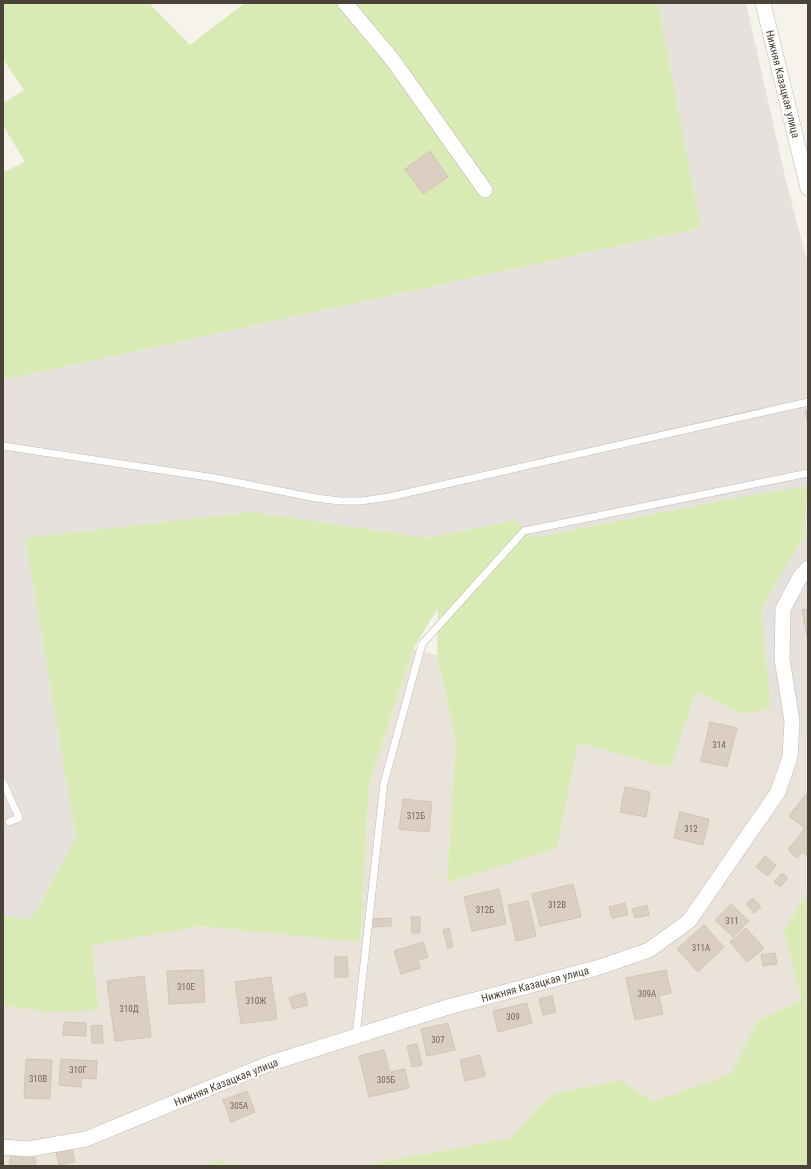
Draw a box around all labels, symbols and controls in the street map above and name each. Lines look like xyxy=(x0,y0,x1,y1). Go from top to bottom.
street label: Нижняя Казацкая улица xyxy=(763,29,802,139)
house number: 314 xyxy=(712,740,726,750)
house number: 312Б xyxy=(407,811,425,821)
house number: 312 xyxy=(684,824,698,834)
house number: 312В xyxy=(548,900,566,910)
house number: 312Б xyxy=(476,905,494,915)
house number: 311 xyxy=(725,916,739,926)
house number: 311А xyxy=(692,943,710,953)
street label: Нижняя Казацкая улица xyxy=(480,964,590,1005)
house number: 310Е xyxy=(177,982,195,992)
house number: 309А xyxy=(638,989,656,999)
house number: 310Ж xyxy=(246,996,266,1006)
house number: 310Д xyxy=(119,1004,139,1014)
house number: 309 xyxy=(506,1012,520,1022)
house number: 307 xyxy=(431,1035,445,1045)
street label: Нижняя Казацкая улица xyxy=(172,1056,280,1109)
house number: 310Г xyxy=(69,1065,87,1075)
house number: 310В xyxy=(29,1074,47,1084)
house number: 305Б xyxy=(377,1075,395,1085)
house number: 305А xyxy=(230,1101,248,1111)

